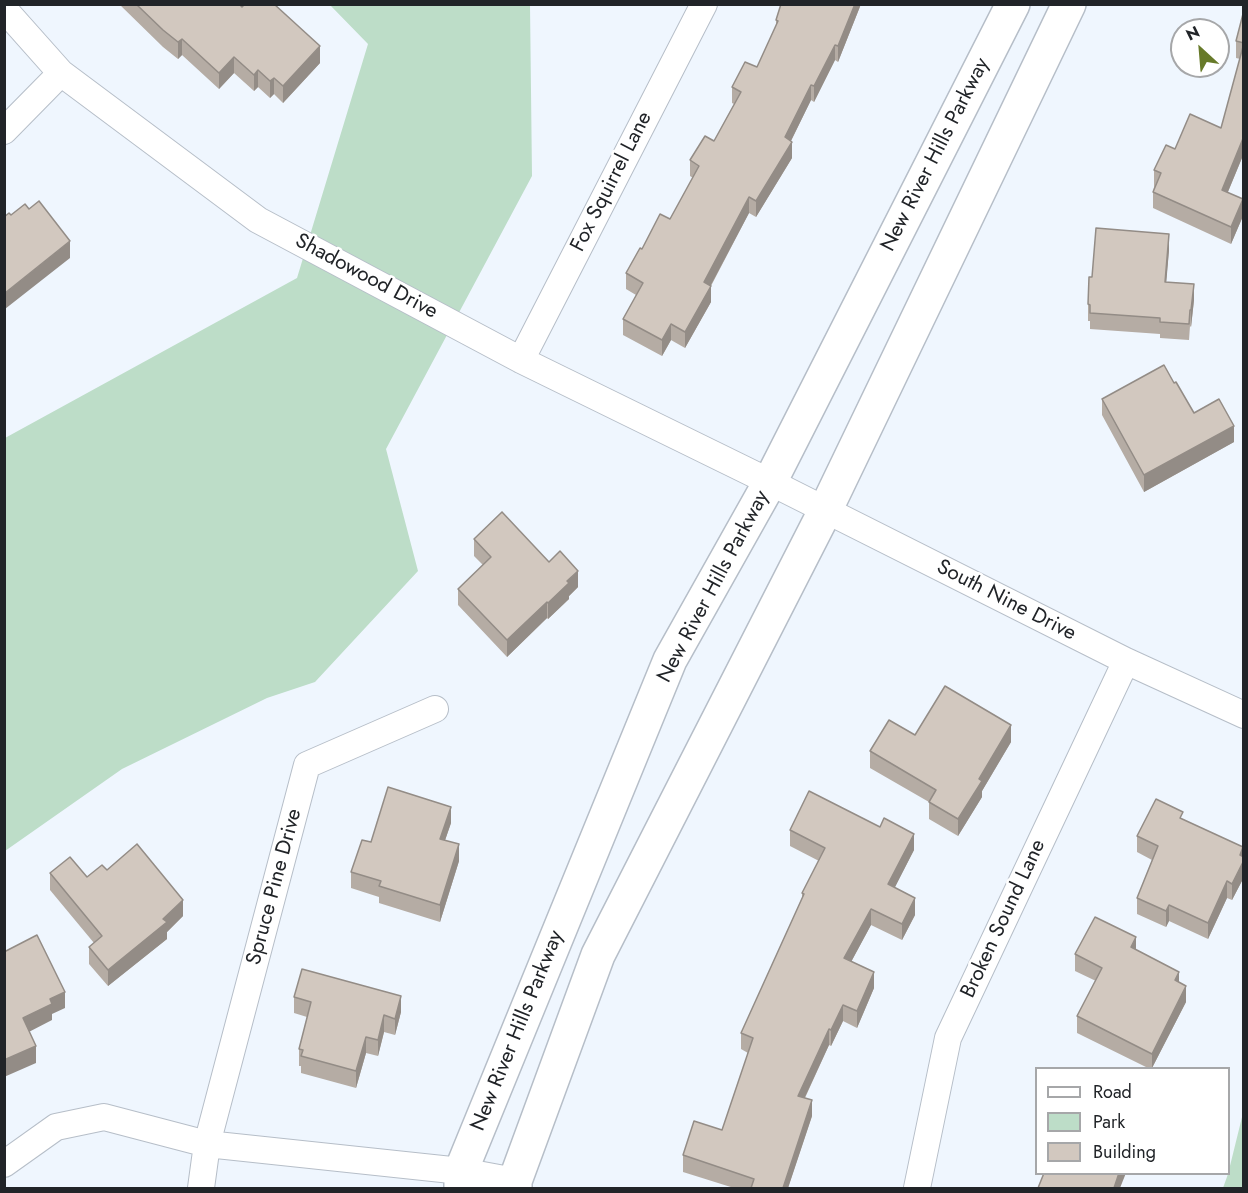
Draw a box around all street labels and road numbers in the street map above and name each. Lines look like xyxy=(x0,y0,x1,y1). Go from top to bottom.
street label: New River Hills Parkway xyxy=(876,54,996,256)
street label: Fox Squirrel Lane xyxy=(566,108,658,256)
street label: Shadowood Drive xyxy=(291,229,441,325)
street label: New River Hills Parkway xyxy=(653,487,775,687)
street label: South Nine Drive xyxy=(932,555,1080,647)
street label: Spruce Pine Drive xyxy=(242,806,308,968)
street label: Broken Sound Lane xyxy=(956,836,1052,1002)
street label: New River Hills Parkway xyxy=(466,927,570,1135)

